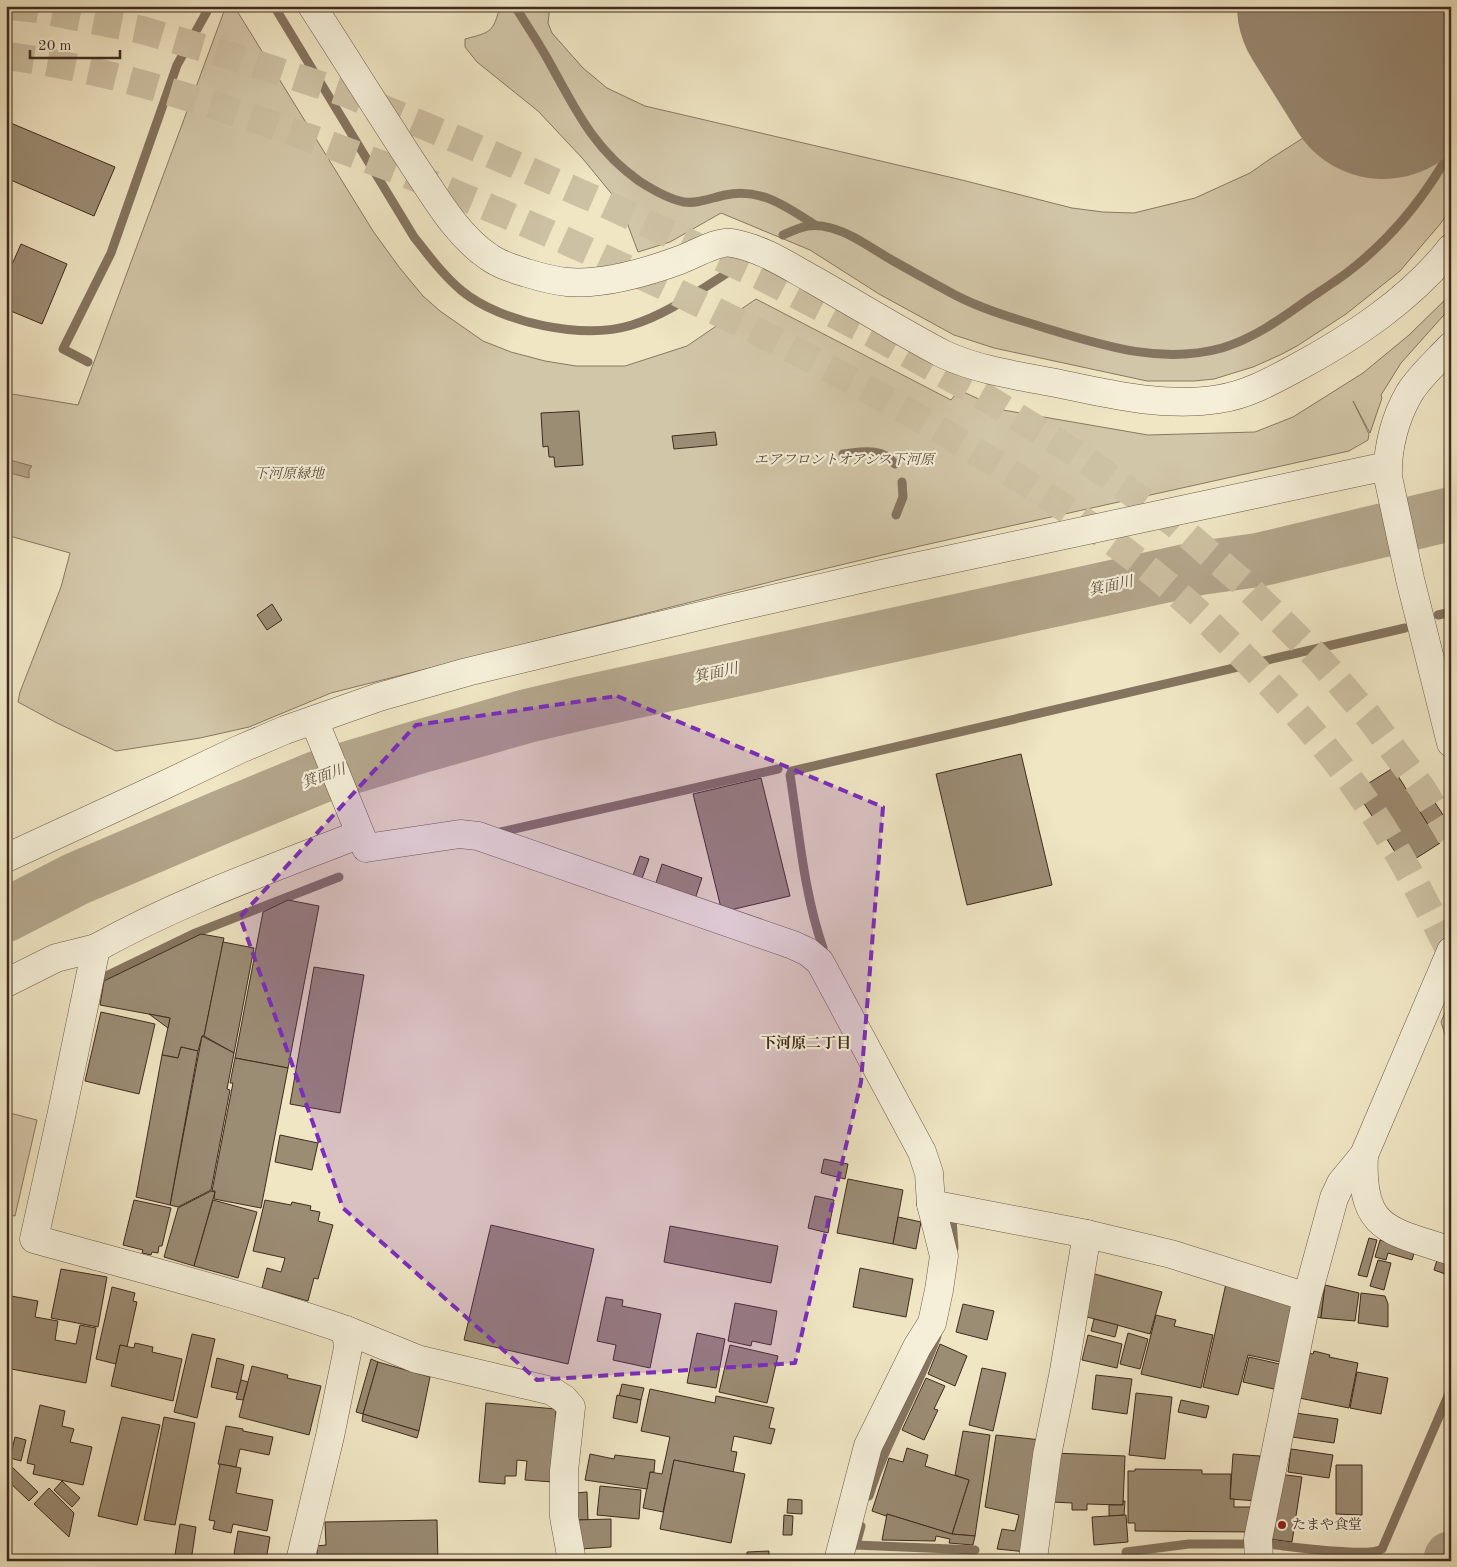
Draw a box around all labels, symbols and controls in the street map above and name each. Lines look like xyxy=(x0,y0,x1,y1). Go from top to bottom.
scale bar xyxy=(30,28,120,60)
text: 20 m xyxy=(38,39,72,54)
park label: エアフロントオアシス下河原 xyxy=(754,452,936,467)
park label: 下河原緑地 xyxy=(254,466,326,481)
water label: 箕面川 xyxy=(1087,573,1137,599)
water label: 箕面川 xyxy=(692,660,742,686)
water label: 箕面川 xyxy=(300,760,350,791)
district label: 下河原二丁目 xyxy=(761,1034,851,1052)
place label: たまや食堂 xyxy=(1292,1517,1362,1532)
marker: たまや食堂 xyxy=(1276,1519,1288,1531)

